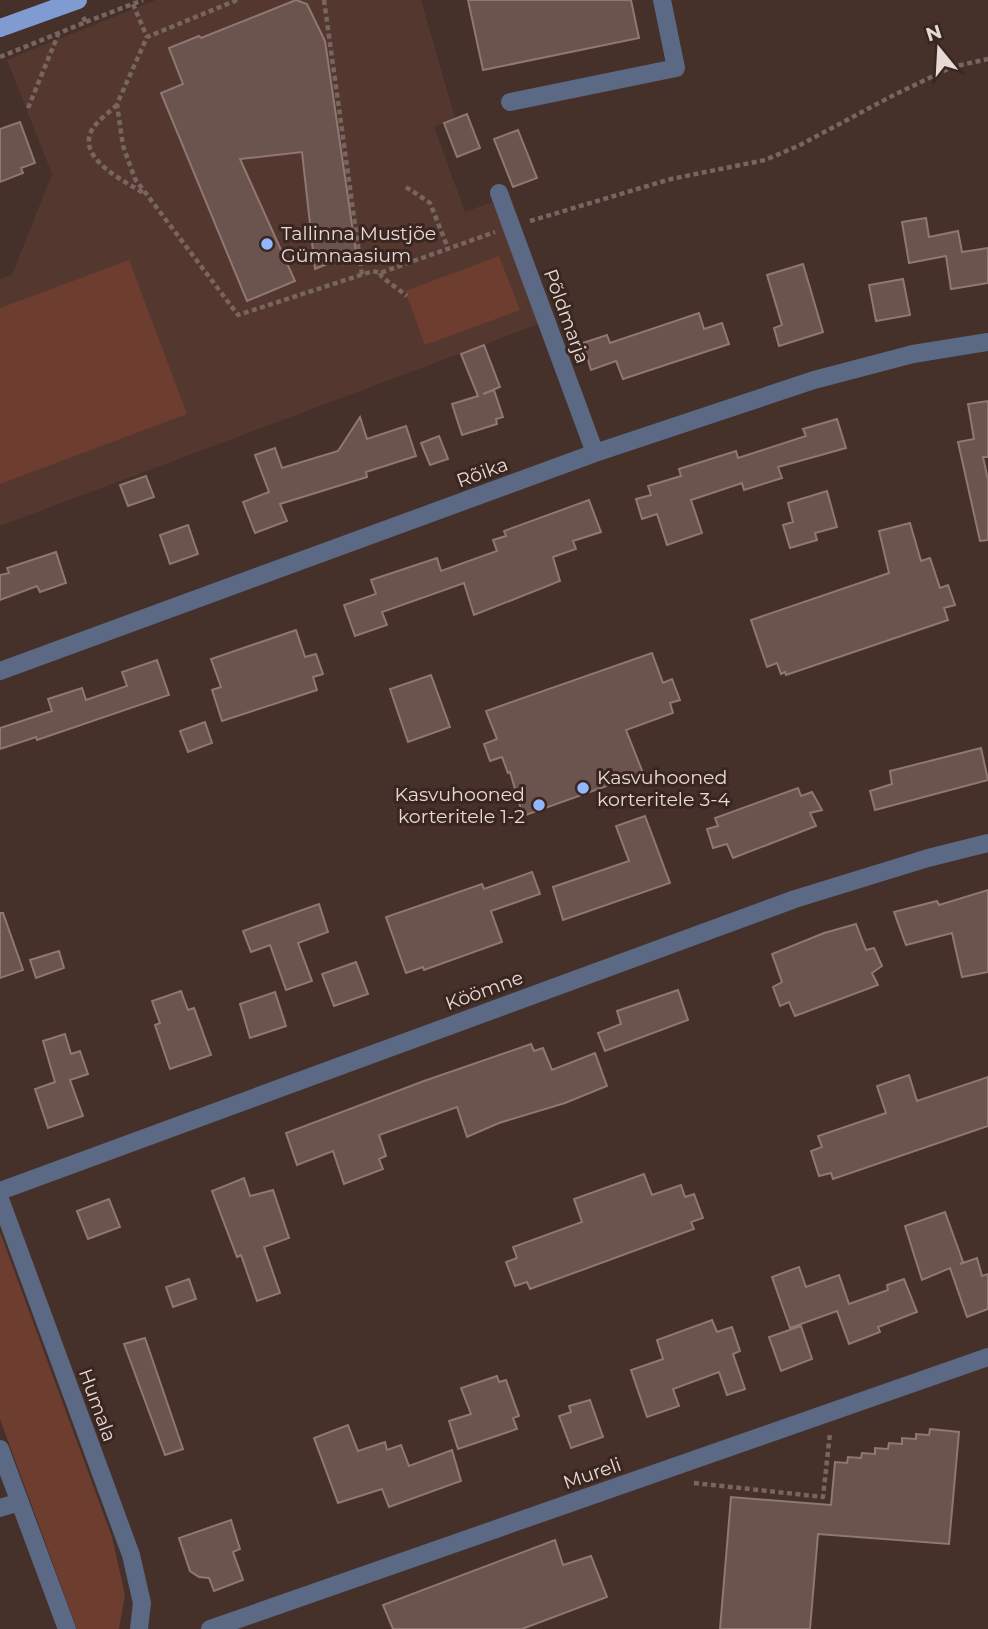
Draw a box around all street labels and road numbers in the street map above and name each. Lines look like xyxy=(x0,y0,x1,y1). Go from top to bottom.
street label: Põldmarja xyxy=(539,266,594,366)
street label: Rõika xyxy=(453,453,511,492)
street label: Köömne xyxy=(442,966,526,1015)
street label: Humala xyxy=(74,1366,121,1445)
street label: Mureli xyxy=(560,1453,624,1494)

